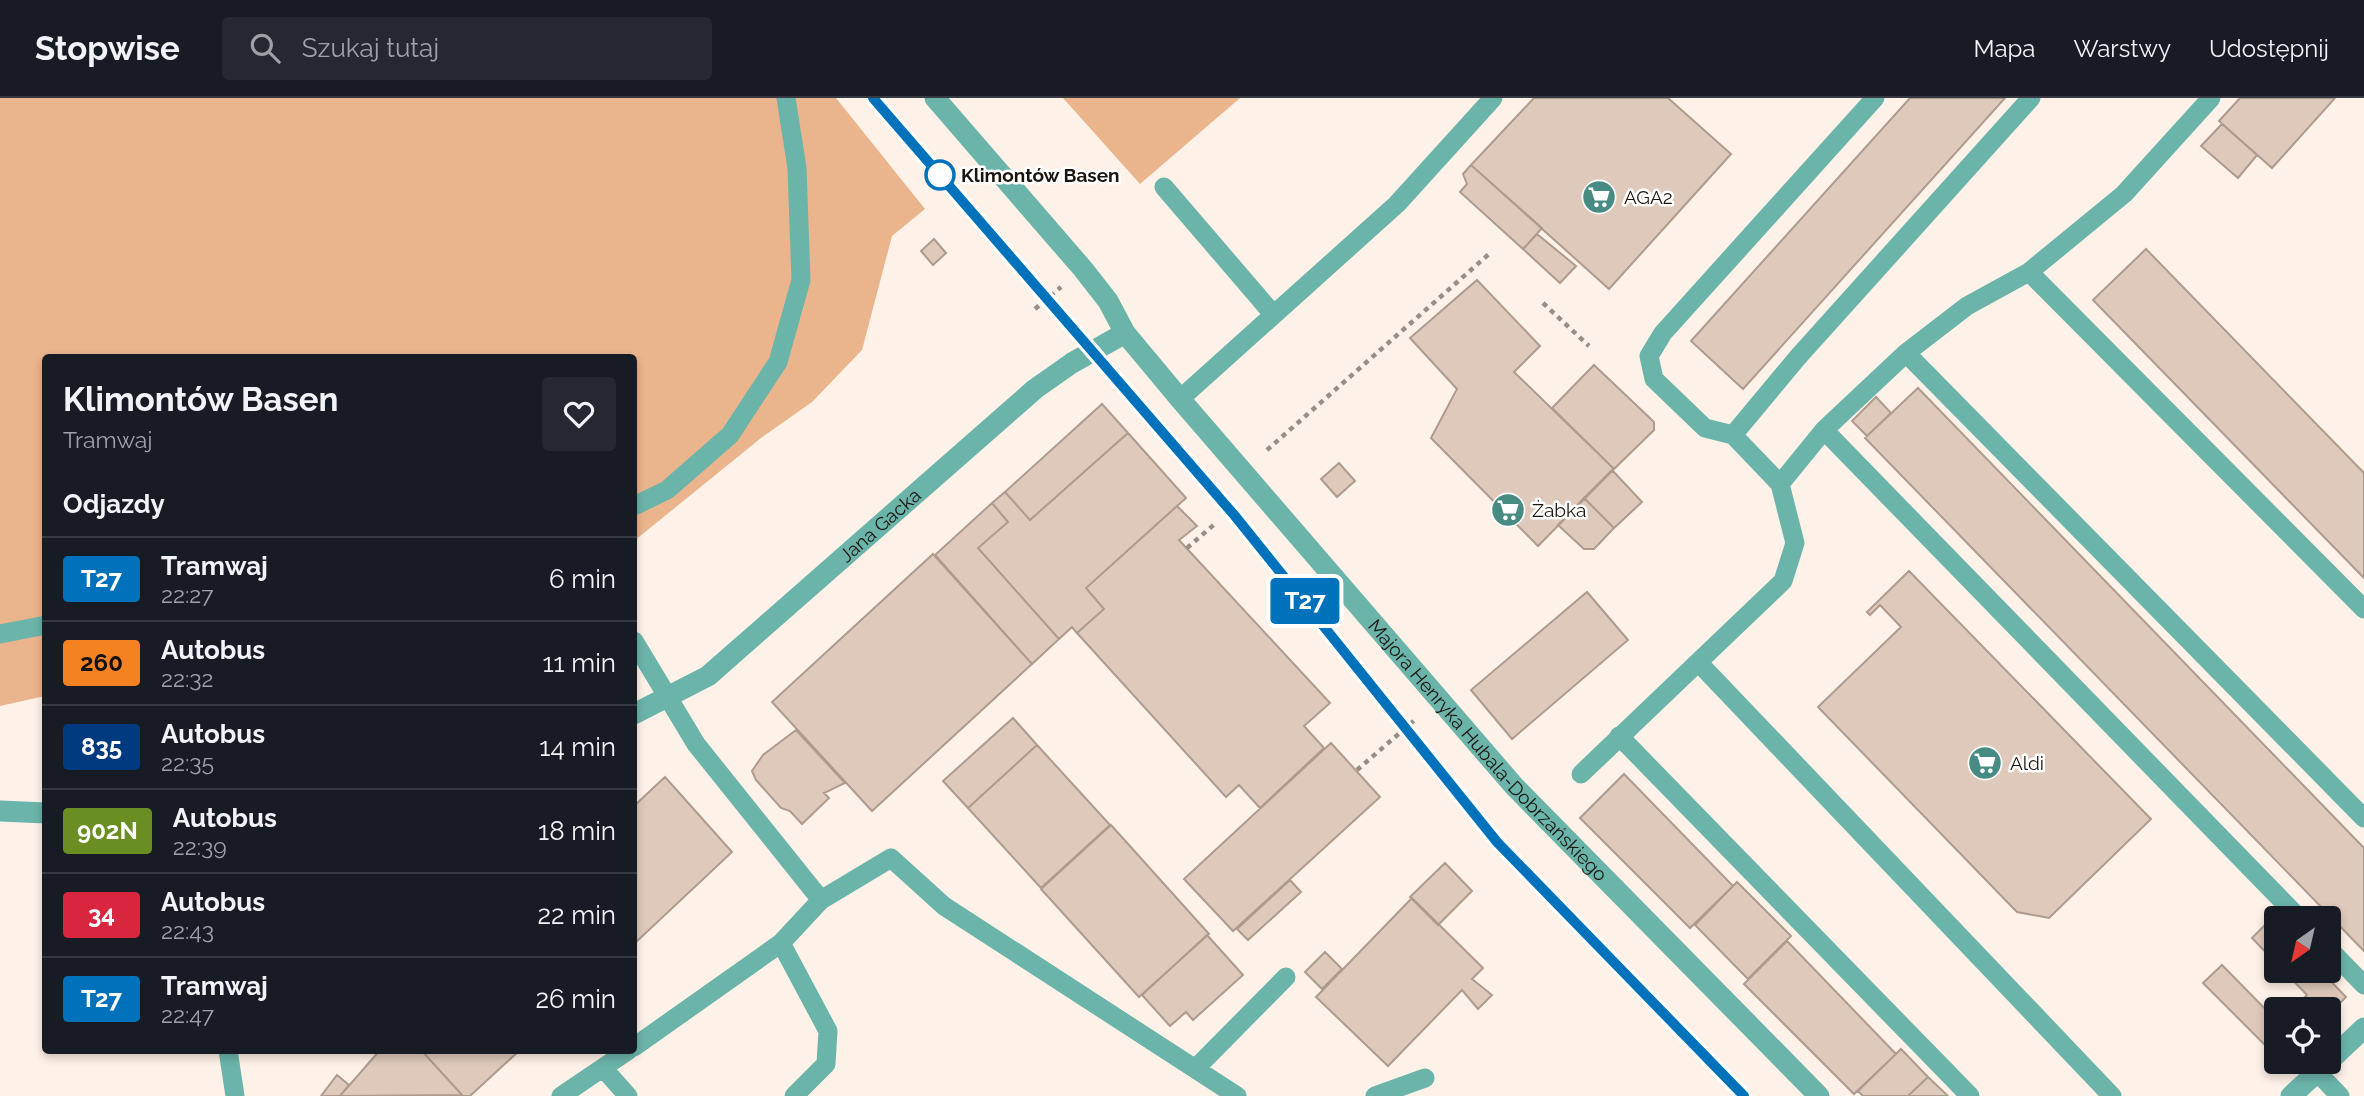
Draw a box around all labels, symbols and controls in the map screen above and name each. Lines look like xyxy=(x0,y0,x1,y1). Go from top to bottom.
search box xyxy=(222,17,712,80)
text: Stopwise xyxy=(35,29,180,68)
icon: search xyxy=(246,29,284,67)
text: Szukaj tutaj xyxy=(302,33,439,63)
text: Mapa xyxy=(1974,34,2035,63)
text: Warstwy xyxy=(2073,34,2171,63)
text: Udostępnij xyxy=(2209,34,2329,63)
marker: Klimontów Basen xyxy=(925,160,955,190)
place label: Klimontów Basen xyxy=(961,164,1120,186)
supermarket icon: AGA2 xyxy=(1580,178,1618,216)
place label: AGA2 xyxy=(1624,186,1673,208)
button: heart xyxy=(542,377,616,451)
text: Klimontów Basen xyxy=(63,380,338,419)
text: Tramwaj xyxy=(63,426,153,453)
street label: Jana Gacka xyxy=(835,484,925,566)
text: Odjazdy xyxy=(63,489,165,519)
supermarket icon: Żabka xyxy=(1489,491,1527,529)
place label: Żabka xyxy=(1532,499,1586,521)
text: Tramwaj xyxy=(161,551,268,581)
text: T27 xyxy=(81,564,122,593)
text: 6 min xyxy=(549,564,616,594)
line badge: T27 xyxy=(1265,578,1345,624)
text: 22:27 xyxy=(161,581,214,608)
text: T27 xyxy=(1284,586,1326,615)
street label: Majora Henryka Hubala-Dobrzańskiego xyxy=(1364,615,1612,885)
text: Autobus xyxy=(161,635,265,665)
text: 260 xyxy=(80,648,123,677)
text: 11 min xyxy=(542,648,616,678)
text: 22:32 xyxy=(161,665,214,692)
text: Autobus xyxy=(161,719,265,749)
text: 835 xyxy=(81,732,122,761)
text: 14 min xyxy=(539,732,616,762)
supermarket icon: Aldi xyxy=(1966,744,2004,782)
text: 22:35 xyxy=(161,749,214,776)
place label: Aldi xyxy=(2010,752,2044,774)
text: Autobus xyxy=(173,803,277,833)
text: 902N xyxy=(77,816,138,845)
text: 18 min xyxy=(538,816,616,846)
text: 22:39 xyxy=(173,833,227,860)
text: Autobus xyxy=(161,887,265,917)
text: 34 xyxy=(88,900,115,929)
text: 22 min xyxy=(538,900,616,930)
north arrow xyxy=(2264,906,2342,984)
map controls xyxy=(2264,906,2341,1074)
text: 22:43 xyxy=(161,917,214,944)
text: Tramwaj xyxy=(161,971,268,1001)
text: T27 xyxy=(81,984,122,1013)
text: 26 min xyxy=(535,984,616,1014)
button: locate xyxy=(2264,997,2341,1074)
text: 22:47 xyxy=(161,1001,214,1028)

